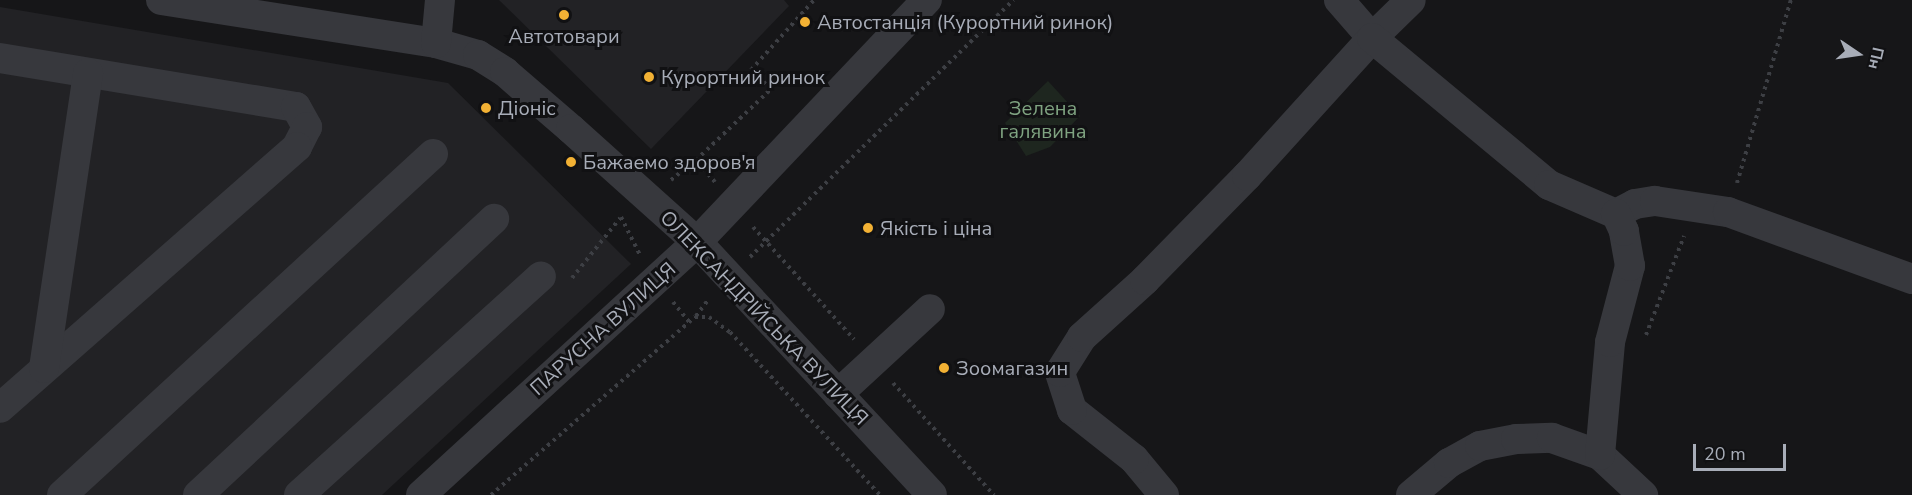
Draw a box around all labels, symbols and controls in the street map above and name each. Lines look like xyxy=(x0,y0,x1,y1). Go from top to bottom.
marker: Автотовари xyxy=(557,8,571,22)
place label: Автостанція (Курортний ринок) xyxy=(817,10,1113,34)
marker: Автостанція (Курортний ринок) xyxy=(798,15,812,29)
place label: Автотовари xyxy=(508,24,620,48)
north arrow xyxy=(1828,24,1888,84)
text: Пн xyxy=(1862,45,1889,71)
place label: Курортний ринок xyxy=(661,65,825,89)
marker: Курортний ринок xyxy=(642,70,656,84)
place label: Діоніс xyxy=(498,96,556,120)
park label: Зелена галявина xyxy=(1000,96,1086,143)
marker: Діоніс xyxy=(479,101,493,115)
place label: Бажаемо здоров'я xyxy=(583,150,755,174)
marker: Бажаемо здоров'я xyxy=(564,155,578,169)
street label: ОЛЕКСАНДРІЙСЬКА ВУЛИЦЯ xyxy=(655,206,873,430)
place label: Якість і ціна xyxy=(880,216,992,240)
marker: Якість і ціна xyxy=(861,221,875,235)
street label: ПАРУСНА ВУЛИЦЯ xyxy=(525,257,681,401)
place label: Зоомагазин xyxy=(956,356,1068,380)
marker: Зоомагазин xyxy=(937,361,951,375)
scale bar xyxy=(1696,432,1789,470)
text: 20 m xyxy=(1704,442,1746,466)

